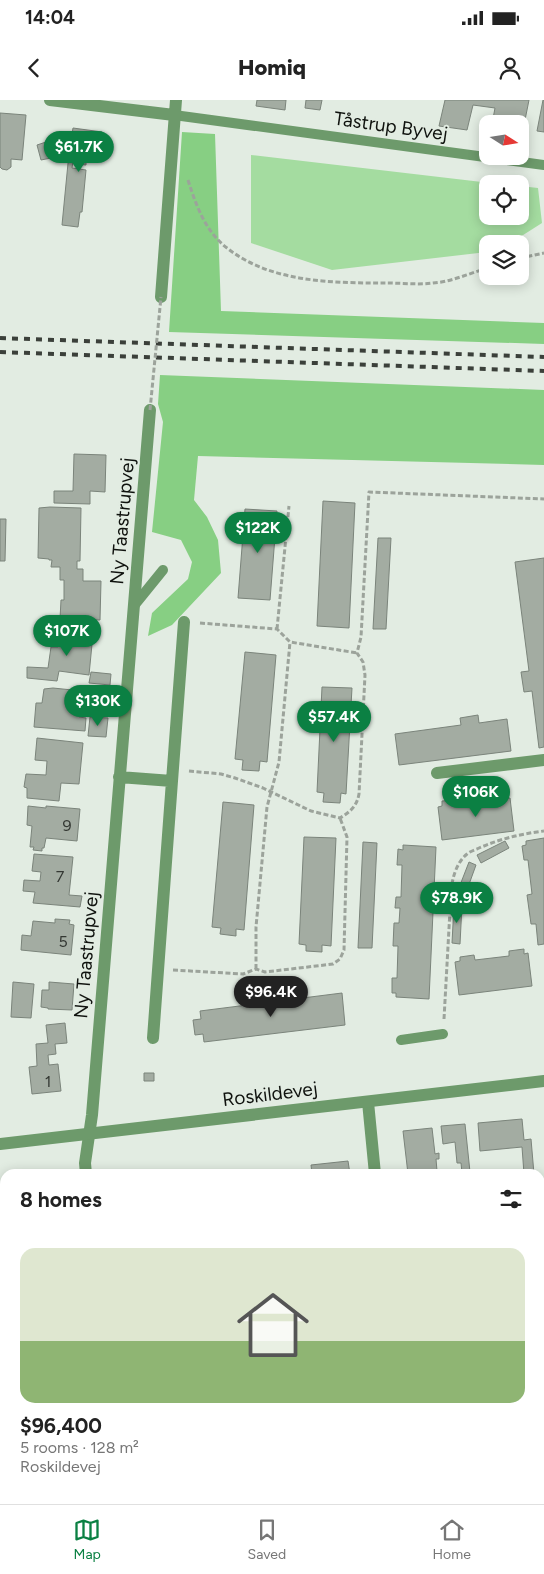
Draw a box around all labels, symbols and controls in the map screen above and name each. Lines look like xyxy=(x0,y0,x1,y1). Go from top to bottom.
text: 14:04 xyxy=(25,6,75,29)
icon: back xyxy=(20,54,48,82)
text: Homiq xyxy=(238,54,306,81)
icon: person xyxy=(496,54,524,82)
street label: Tåstrup Byvej xyxy=(333,107,449,145)
north arrow xyxy=(479,115,529,165)
map controls xyxy=(479,115,529,285)
pin: $61.7K xyxy=(38,130,120,173)
text: $61.7K xyxy=(55,137,103,156)
button: locate xyxy=(479,175,529,225)
button: layers xyxy=(479,235,529,285)
street label: Ny Taastrupvej xyxy=(105,457,139,585)
pin: $122K xyxy=(223,512,293,554)
text: $122K xyxy=(236,518,280,537)
pin: $107K xyxy=(32,614,102,657)
text: $107K xyxy=(44,621,90,640)
pin: $130K xyxy=(63,684,133,727)
text: $130K xyxy=(75,691,121,710)
pin: $57.4K xyxy=(293,700,375,743)
text: $57.4K xyxy=(308,707,360,726)
pin: $106K xyxy=(441,776,511,818)
text: $106K xyxy=(453,782,499,801)
house number: 9 xyxy=(62,816,72,835)
house number: 7 xyxy=(56,867,65,886)
pin: $78.9K xyxy=(416,882,498,924)
text: $78.9K xyxy=(431,888,483,907)
street label: Ny Taastrupvej xyxy=(69,891,103,1019)
house number: 5 xyxy=(58,932,68,951)
pin: $96.4K xyxy=(230,976,312,1018)
text: $96.4K xyxy=(245,982,297,1001)
house number: 1 xyxy=(45,1072,51,1091)
street label: Roskildevej xyxy=(221,1077,319,1111)
icon: filters xyxy=(497,1185,525,1213)
text: 8 homes xyxy=(20,1187,102,1212)
icon: home xyxy=(228,1280,318,1370)
text: $96,400 xyxy=(20,1413,102,1438)
text: 5 rooms · 128 m² xyxy=(20,1438,139,1457)
text: Roskildevej xyxy=(20,1457,101,1476)
tab: Map xyxy=(73,1516,101,1563)
tab: Saved xyxy=(248,1516,286,1563)
tab: Home xyxy=(433,1516,471,1563)

